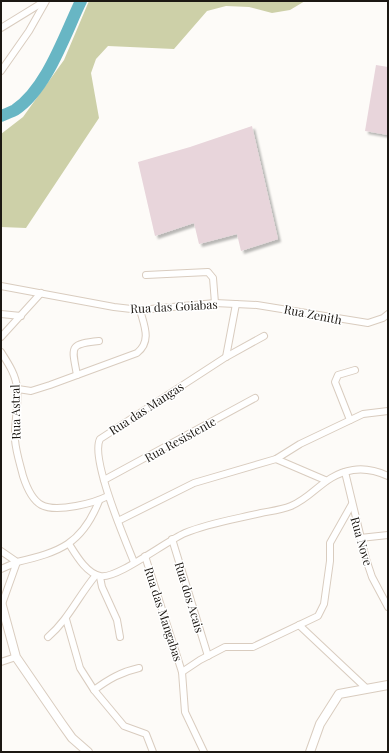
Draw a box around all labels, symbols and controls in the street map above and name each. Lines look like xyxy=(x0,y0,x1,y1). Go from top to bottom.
street label: Rua das Goiabas xyxy=(130,296,218,316)
street label: Rua Zenith xyxy=(283,301,343,327)
street label: Rua das Mangas xyxy=(106,378,186,438)
street label: Rua Astral xyxy=(7,384,23,440)
street label: Rua Resistente xyxy=(141,413,219,465)
street label: Rua Nove xyxy=(347,515,377,567)
street label: Rua dos Acais xyxy=(172,560,208,634)
street label: Rua das Mangabas xyxy=(141,565,187,663)

